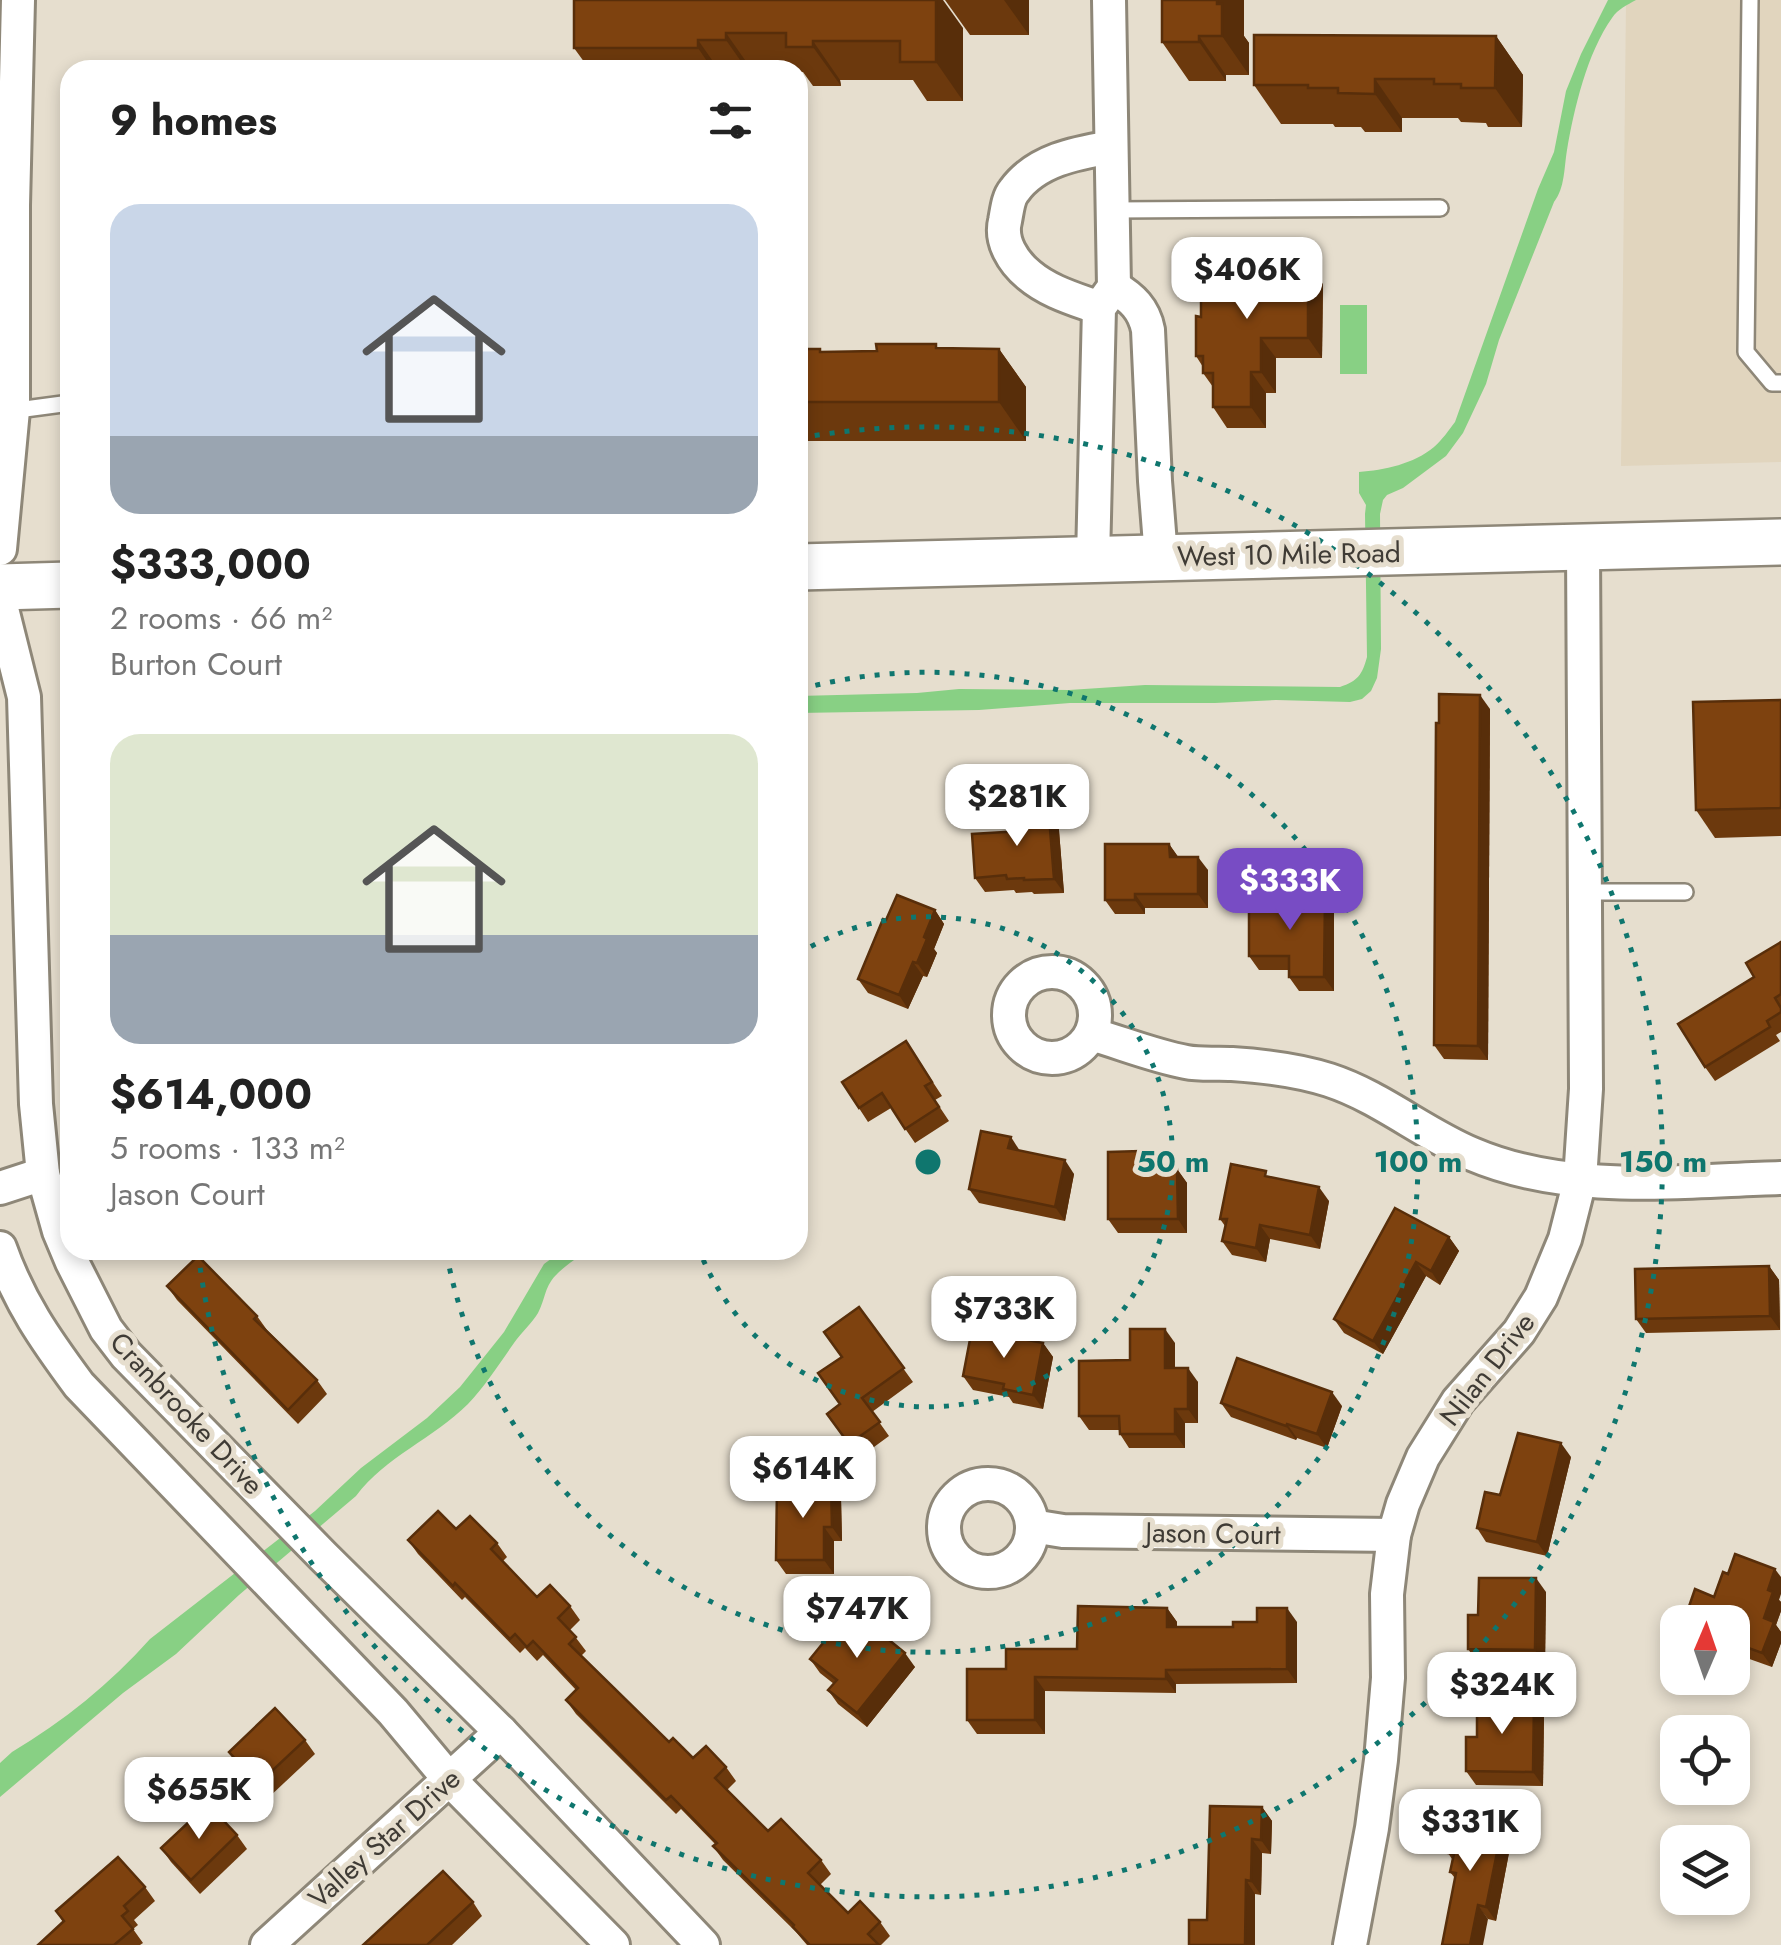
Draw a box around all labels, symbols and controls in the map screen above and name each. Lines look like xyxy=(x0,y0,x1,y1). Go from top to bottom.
text: 9 homes xyxy=(110,90,277,151)
icon: filters xyxy=(703,93,758,148)
pin: $406K xyxy=(1177,237,1317,322)
text: $406K xyxy=(1193,246,1301,292)
icon: home xyxy=(344,269,524,449)
street label: West 10 Mile Road xyxy=(1177,532,1401,577)
text: $333,000 xyxy=(110,534,311,595)
text: 2 rooms · 66 m² xyxy=(110,595,332,641)
text: Burton Court xyxy=(110,641,282,687)
pin: $281K xyxy=(947,764,1087,849)
text: $281K xyxy=(967,773,1067,819)
icon: home xyxy=(344,799,524,979)
pin: $333K xyxy=(1220,848,1360,933)
text: $333K xyxy=(1239,857,1341,903)
text: $614,000 xyxy=(110,1064,312,1125)
text: 5 rooms · 133 m² xyxy=(110,1125,345,1171)
text: 50 m xyxy=(1137,1140,1209,1183)
text: 100 m xyxy=(1374,1140,1462,1183)
text: 150 m xyxy=(1619,1140,1707,1183)
centre of rings xyxy=(910,1144,946,1180)
text: Jason Court xyxy=(110,1171,265,1217)
pin: $733K xyxy=(934,1276,1074,1361)
text: $733K xyxy=(953,1285,1055,1331)
street label: Nilan Drive xyxy=(1430,1304,1545,1435)
street label: Cranbrooke Drive xyxy=(100,1323,273,1504)
pin: $614K xyxy=(733,1436,873,1521)
text: $614K xyxy=(752,1445,854,1491)
street label: Jason Court xyxy=(1141,1512,1281,1555)
pin: $747K xyxy=(787,1576,927,1661)
text: $747K xyxy=(805,1585,909,1631)
north arrow xyxy=(1660,1605,1750,1695)
map controls xyxy=(1660,1605,1750,1915)
pin: $324K xyxy=(1432,1652,1572,1737)
text: $324K xyxy=(1449,1661,1555,1707)
button: locate xyxy=(1660,1715,1750,1805)
pin: $655K xyxy=(129,1757,269,1842)
street label: Valley Star Drive xyxy=(299,1759,470,1918)
text: $655K xyxy=(147,1766,251,1812)
pin: $331K xyxy=(1400,1789,1540,1874)
text: $331K xyxy=(1421,1798,1519,1844)
button: layers xyxy=(1660,1825,1750,1915)

